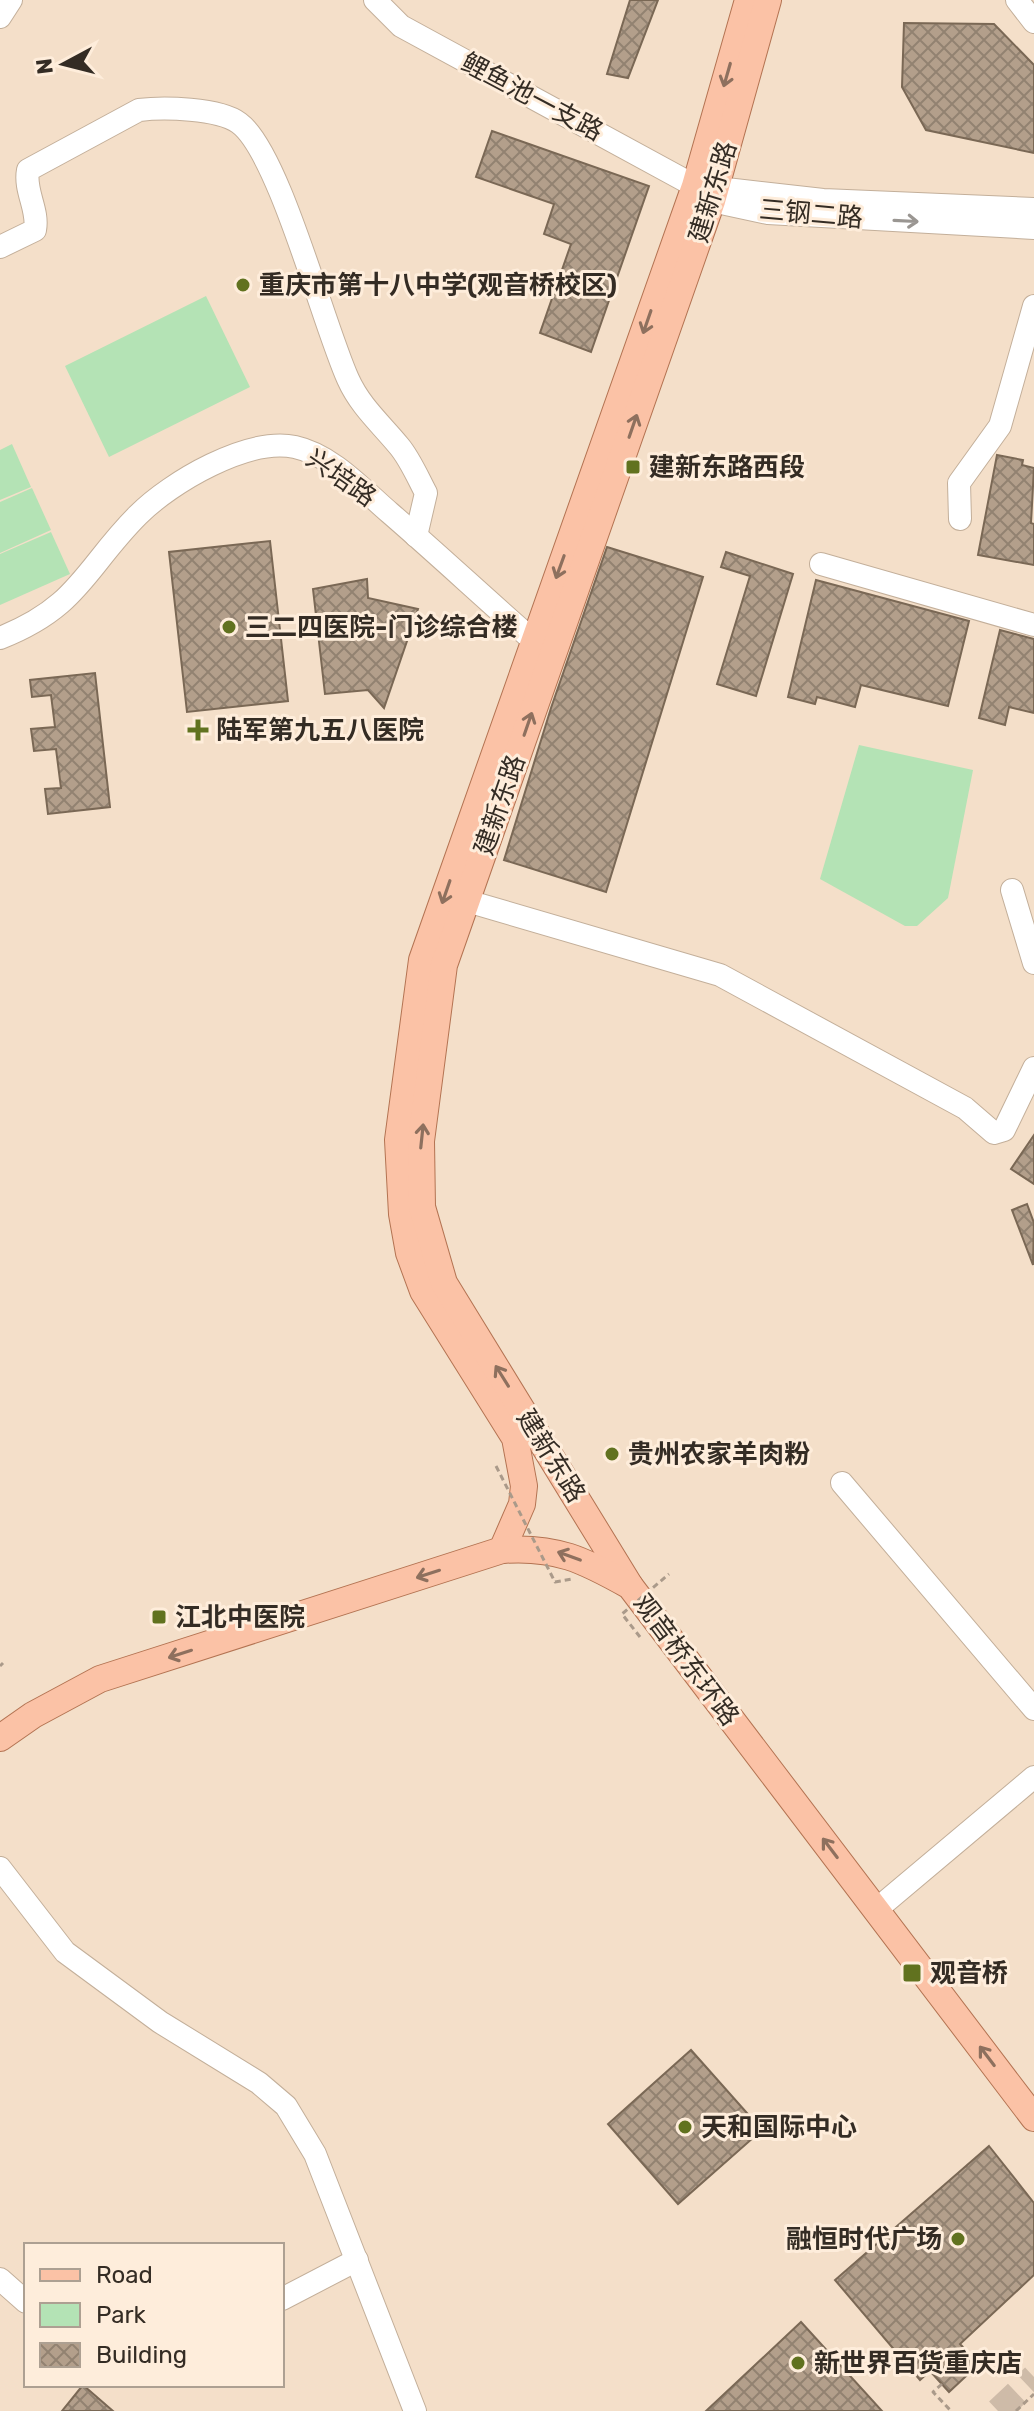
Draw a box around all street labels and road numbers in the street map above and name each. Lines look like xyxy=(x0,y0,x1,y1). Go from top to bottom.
street label: 鲤鱼池一支路 xyxy=(456,47,608,147)
street label: 建新东路 xyxy=(683,138,743,246)
street label: 三钢二路 xyxy=(758,194,864,234)
street label: 兴培路 xyxy=(300,443,382,513)
street label: 建新东路 xyxy=(468,751,532,859)
street label: 建新东路 xyxy=(510,1404,592,1508)
street label: 观音桥东环路 xyxy=(627,1588,745,1732)

